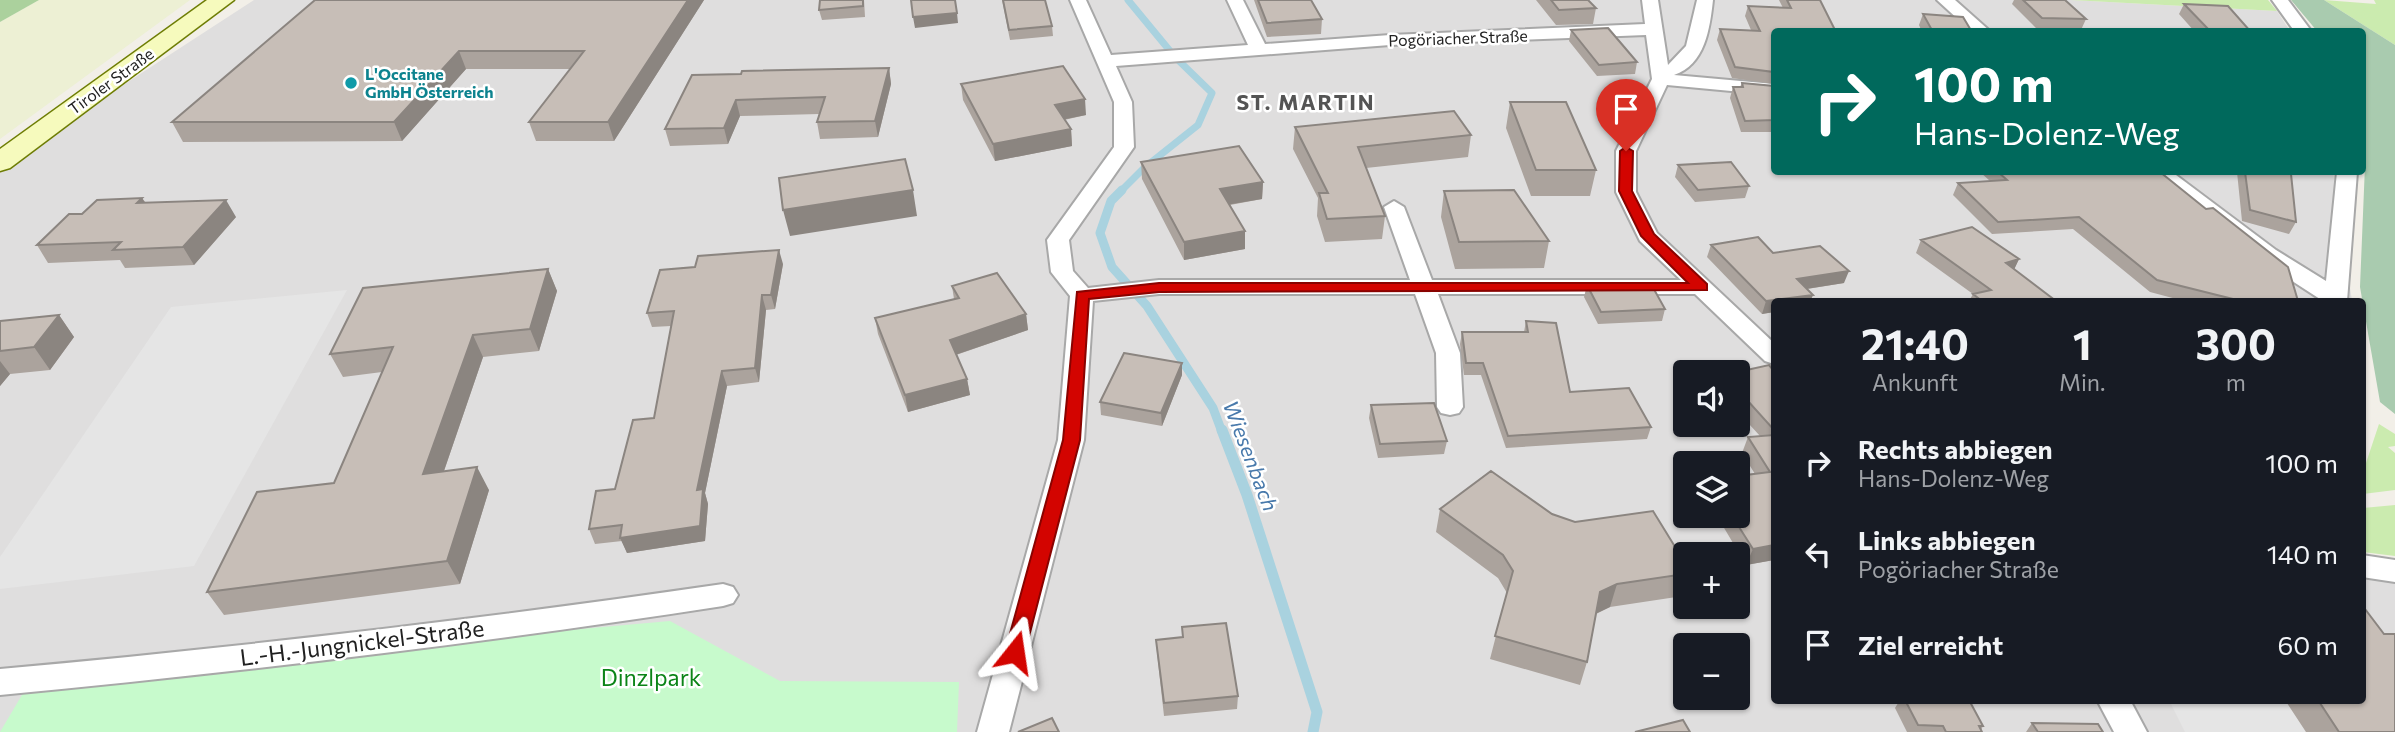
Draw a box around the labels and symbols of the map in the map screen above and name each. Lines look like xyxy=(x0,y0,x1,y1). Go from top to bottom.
street label: Pogöriacher Straße xyxy=(1388,26,1528,49)
street label: Tiroler Straße xyxy=(64,43,157,118)
place label: L'Occitane GmbH Österreich xyxy=(365,64,494,101)
marker: L'Occitane GmbH Österreich xyxy=(343,75,359,91)
pin xyxy=(1596,79,1656,151)
district label: ST. MARTIN xyxy=(1236,89,1376,114)
water label: Wiesenbach xyxy=(1219,397,1284,514)
street label: L.-H.-Jungnickel-Straße xyxy=(238,613,486,671)
position arrow xyxy=(978,615,1052,689)
park label: Dinzlpark xyxy=(601,663,702,691)

